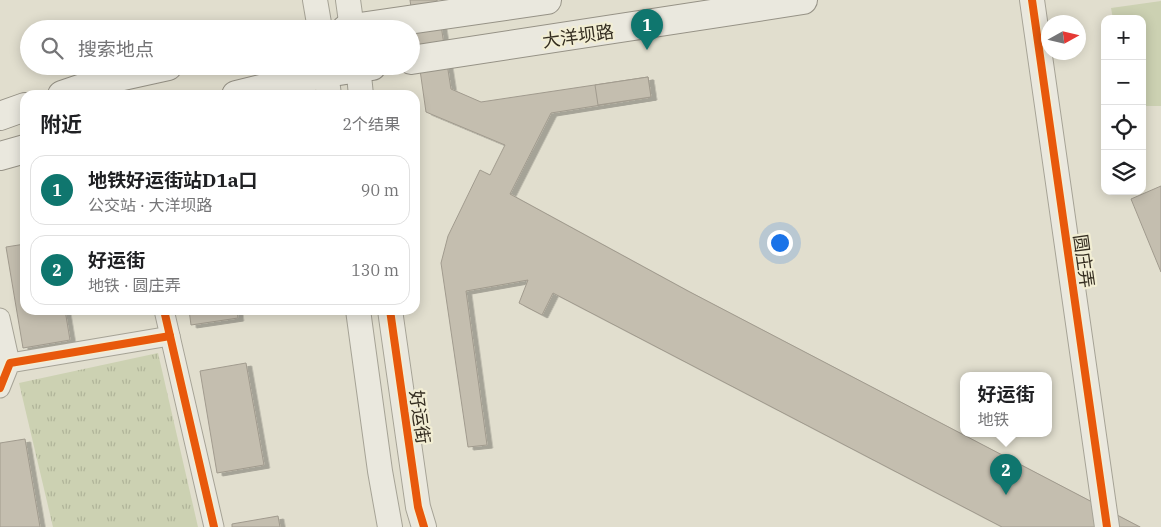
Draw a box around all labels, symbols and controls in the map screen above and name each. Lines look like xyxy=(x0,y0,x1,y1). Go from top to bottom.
pin: 1 xyxy=(631,9,663,50)
north arrow xyxy=(1041,15,1086,60)
map controls xyxy=(1101,15,1146,195)
button: + xyxy=(1101,15,1146,60)
search box xyxy=(20,20,420,75)
street label: 大洋坝路 xyxy=(541,20,615,52)
icon: search xyxy=(38,34,66,62)
text: 搜索地点 xyxy=(78,37,154,61)
button: − xyxy=(1101,60,1146,105)
button: locate xyxy=(1101,105,1146,150)
text: 附近 xyxy=(40,110,82,138)
text: 2个结果 xyxy=(342,114,400,134)
button: layers xyxy=(1101,150,1146,195)
text: 地铁好运街站D1a口 xyxy=(88,168,258,192)
text: 1 xyxy=(52,180,62,200)
text: 90 m xyxy=(361,180,399,200)
text: 公交站 · 大洋坝路 xyxy=(88,195,213,215)
your location xyxy=(767,230,793,256)
street label: 圆庄弄 xyxy=(1069,233,1099,289)
text: 好运街 xyxy=(88,248,145,272)
text: 2 xyxy=(52,260,62,280)
text: 130 m xyxy=(351,260,399,280)
text: 地铁 · 圆庄弄 xyxy=(88,275,181,295)
popup xyxy=(960,372,1052,437)
text: 好运街 xyxy=(977,382,1035,406)
street label: 好运街 xyxy=(405,389,435,445)
text: 地铁 xyxy=(977,409,1010,429)
pin: 2 xyxy=(990,454,1022,495)

